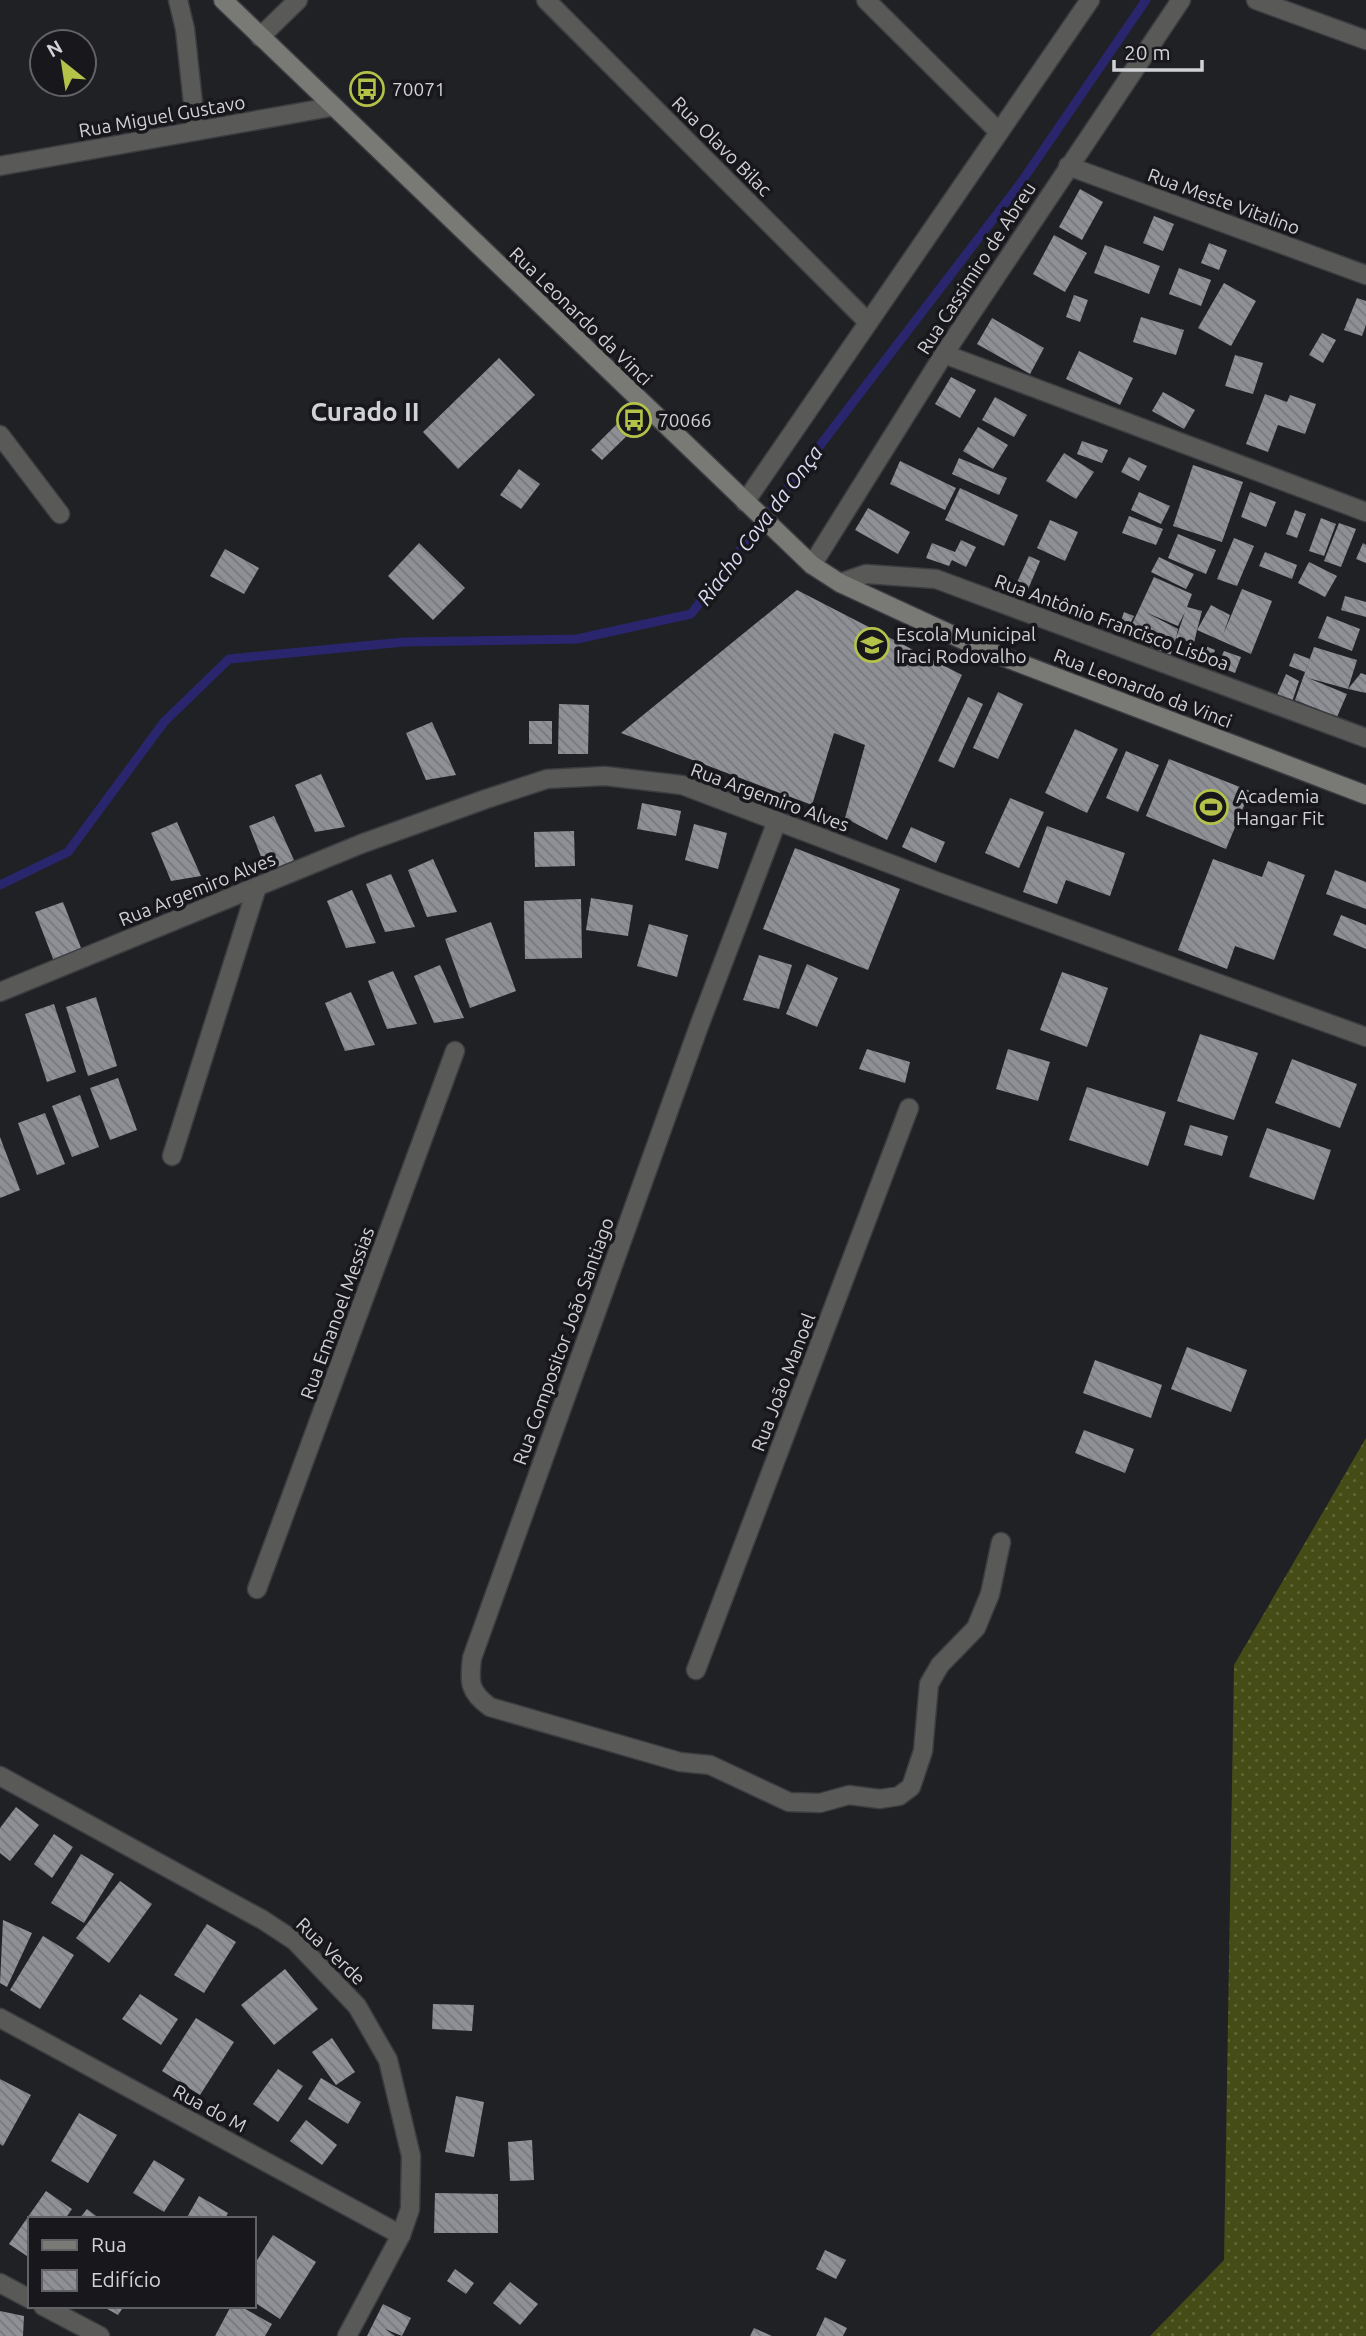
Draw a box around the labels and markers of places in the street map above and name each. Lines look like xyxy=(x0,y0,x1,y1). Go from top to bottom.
bus stop icon: 70071 xyxy=(348,70,386,108)
place label: 70071 xyxy=(392,78,446,100)
bus stop icon: 70066 xyxy=(615,401,653,439)
place label: 70066 xyxy=(658,409,712,431)
place label: Escola Municipal Iraci Rodovalho xyxy=(896,623,1036,667)
school or university icon: Escola Municipal Iraci Rodovalho xyxy=(853,626,891,664)
place label: Academia Hangar Fit xyxy=(1236,785,1325,829)
sports icon: Academia Hangar Fit xyxy=(1192,788,1230,826)

